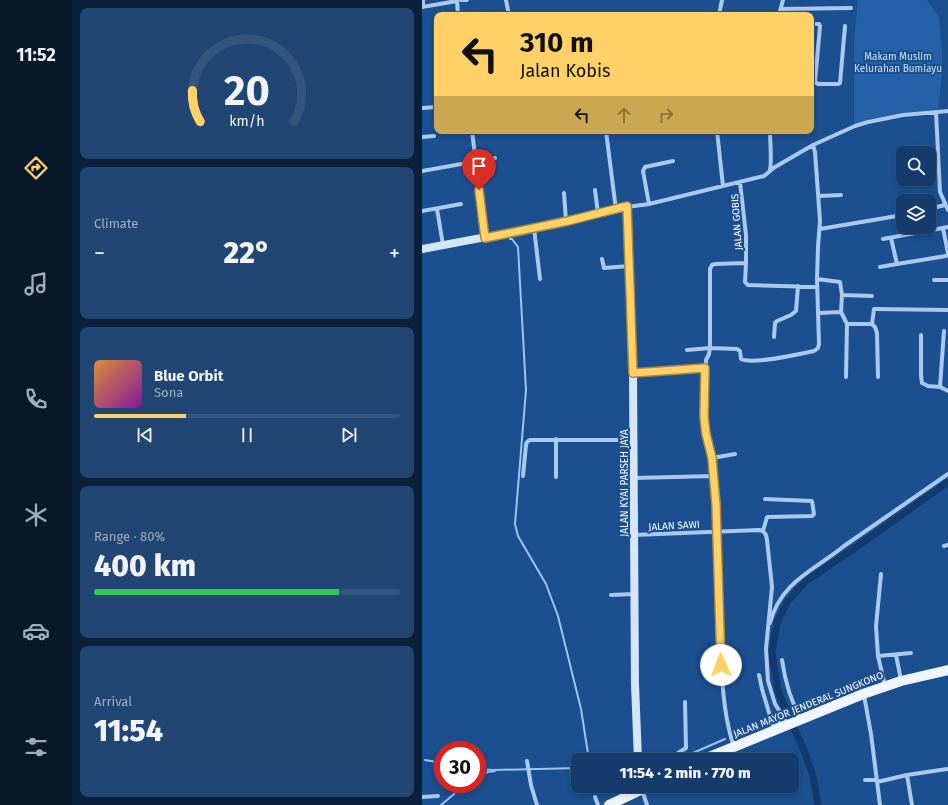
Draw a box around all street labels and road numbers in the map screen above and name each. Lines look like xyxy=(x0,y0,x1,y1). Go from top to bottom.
street label: JALAN GOBIS xyxy=(729,193,745,251)
street label: JALAN KYAI PARSEH JAYA xyxy=(619,429,631,537)
street label: JALAN SAWI xyxy=(648,519,700,533)
street label: JALAN MAYOR JENDERAL SUNGKONO xyxy=(732,669,885,741)

